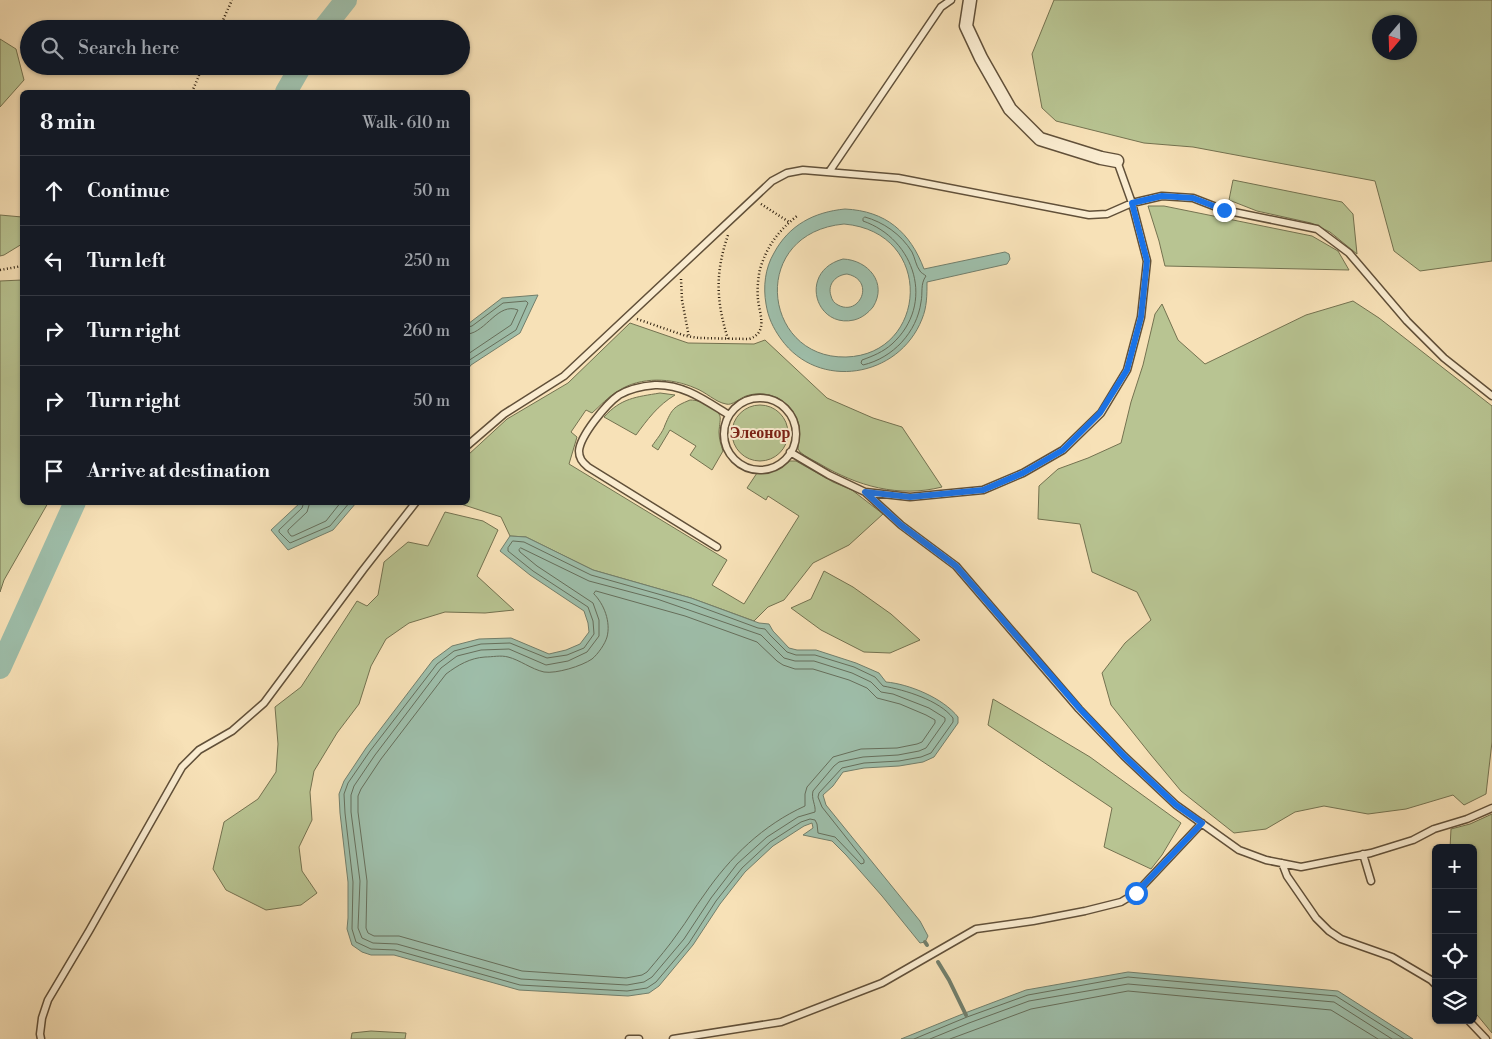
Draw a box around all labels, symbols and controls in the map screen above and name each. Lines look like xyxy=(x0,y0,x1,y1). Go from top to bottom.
north arrow xyxy=(1372,15,1417,60)
search box xyxy=(20,20,470,75)
icon: search xyxy=(38,34,66,62)
text: Search here xyxy=(78,36,179,60)
text: 8 min xyxy=(40,110,95,136)
text: Walk · 610 m xyxy=(363,113,450,133)
icon: ahead xyxy=(40,177,68,205)
text: Continue xyxy=(87,179,170,203)
text: 50 m xyxy=(413,181,450,201)
route end xyxy=(1213,199,1236,222)
icon: left xyxy=(40,247,68,275)
text: Turn left xyxy=(87,249,166,273)
text: 250 m xyxy=(404,251,450,271)
icon: right xyxy=(40,317,68,345)
text: Turn right xyxy=(87,319,180,343)
text: 260 m xyxy=(403,321,450,341)
icon: right xyxy=(40,387,68,415)
text: Turn right xyxy=(87,389,180,413)
text: 50 m xyxy=(413,391,450,411)
district label: Элеонор xyxy=(730,423,791,443)
icon: arrive xyxy=(40,457,68,485)
text: Arrive at destination xyxy=(87,459,270,483)
map controls xyxy=(1432,844,1477,1024)
button: + xyxy=(1432,844,1477,889)
route start xyxy=(1125,882,1148,905)
button: − xyxy=(1432,889,1477,934)
button: locate xyxy=(1432,934,1477,979)
button: layers xyxy=(1432,979,1477,1024)

